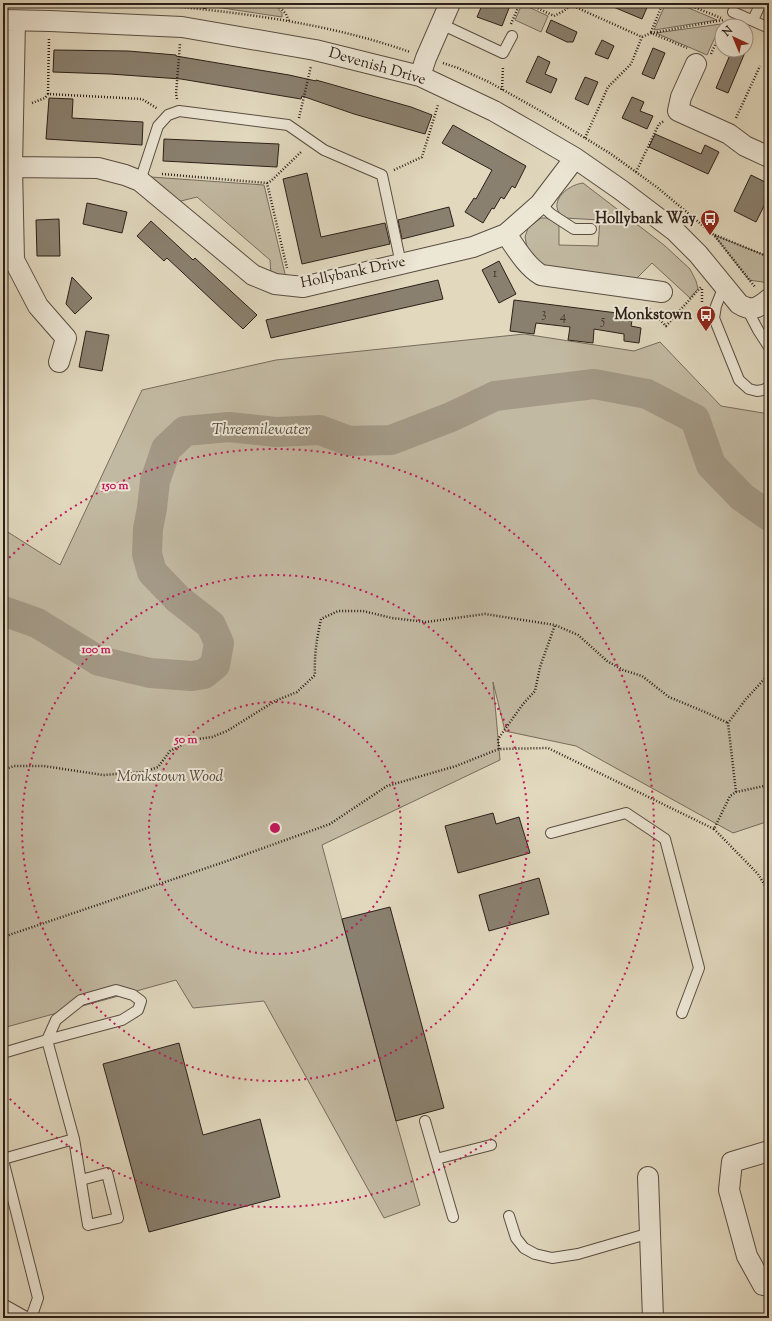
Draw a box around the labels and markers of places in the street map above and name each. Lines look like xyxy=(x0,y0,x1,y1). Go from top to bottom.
bus stop icon: Hollybank Way xyxy=(699,208,721,236)
place label: Hollybank Way xyxy=(595,209,697,230)
bus stop icon: Monkstown xyxy=(695,304,717,332)
place label: Monkstown xyxy=(614,305,692,326)
centre of rings xyxy=(268,821,282,835)

